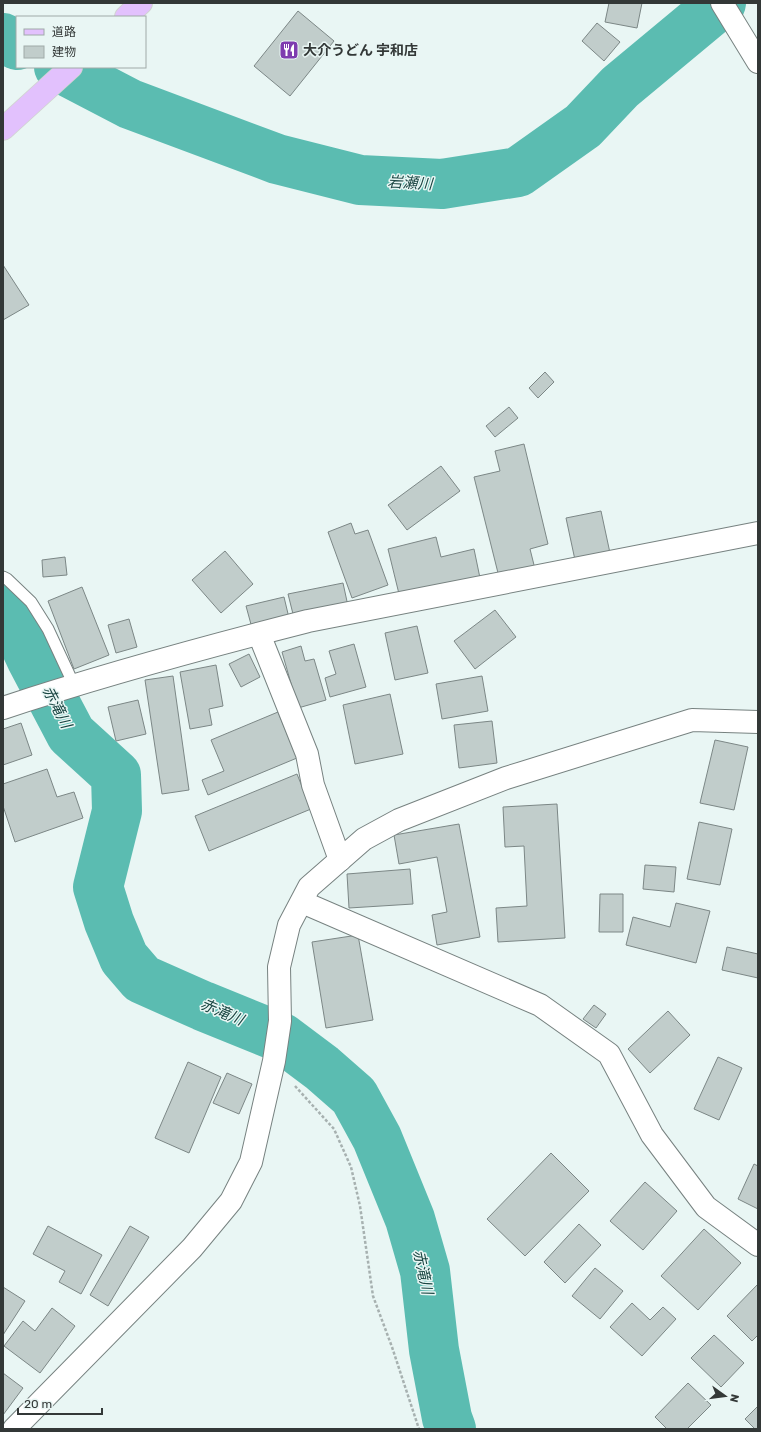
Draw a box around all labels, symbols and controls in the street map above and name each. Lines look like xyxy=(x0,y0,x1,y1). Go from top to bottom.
legend xyxy=(16,16,146,68)
text: 道路 xyxy=(52,25,76,39)
restaurant icon: 大介うどん 宇和店 xyxy=(278,39,300,61)
place label: 大介うどん 宇和店 xyxy=(303,42,418,59)
text: 建物 xyxy=(52,45,76,59)
water label: 岩瀬川 xyxy=(387,173,435,193)
water label: 赤滝川 xyxy=(39,683,76,733)
water label: 赤滝川 xyxy=(198,995,248,1030)
water label: 赤滝川 xyxy=(410,1248,437,1298)
north arrow xyxy=(705,1376,745,1416)
scale bar xyxy=(18,1390,102,1416)
text: N xyxy=(727,1393,741,1404)
text: 20 m xyxy=(24,1397,52,1411)

